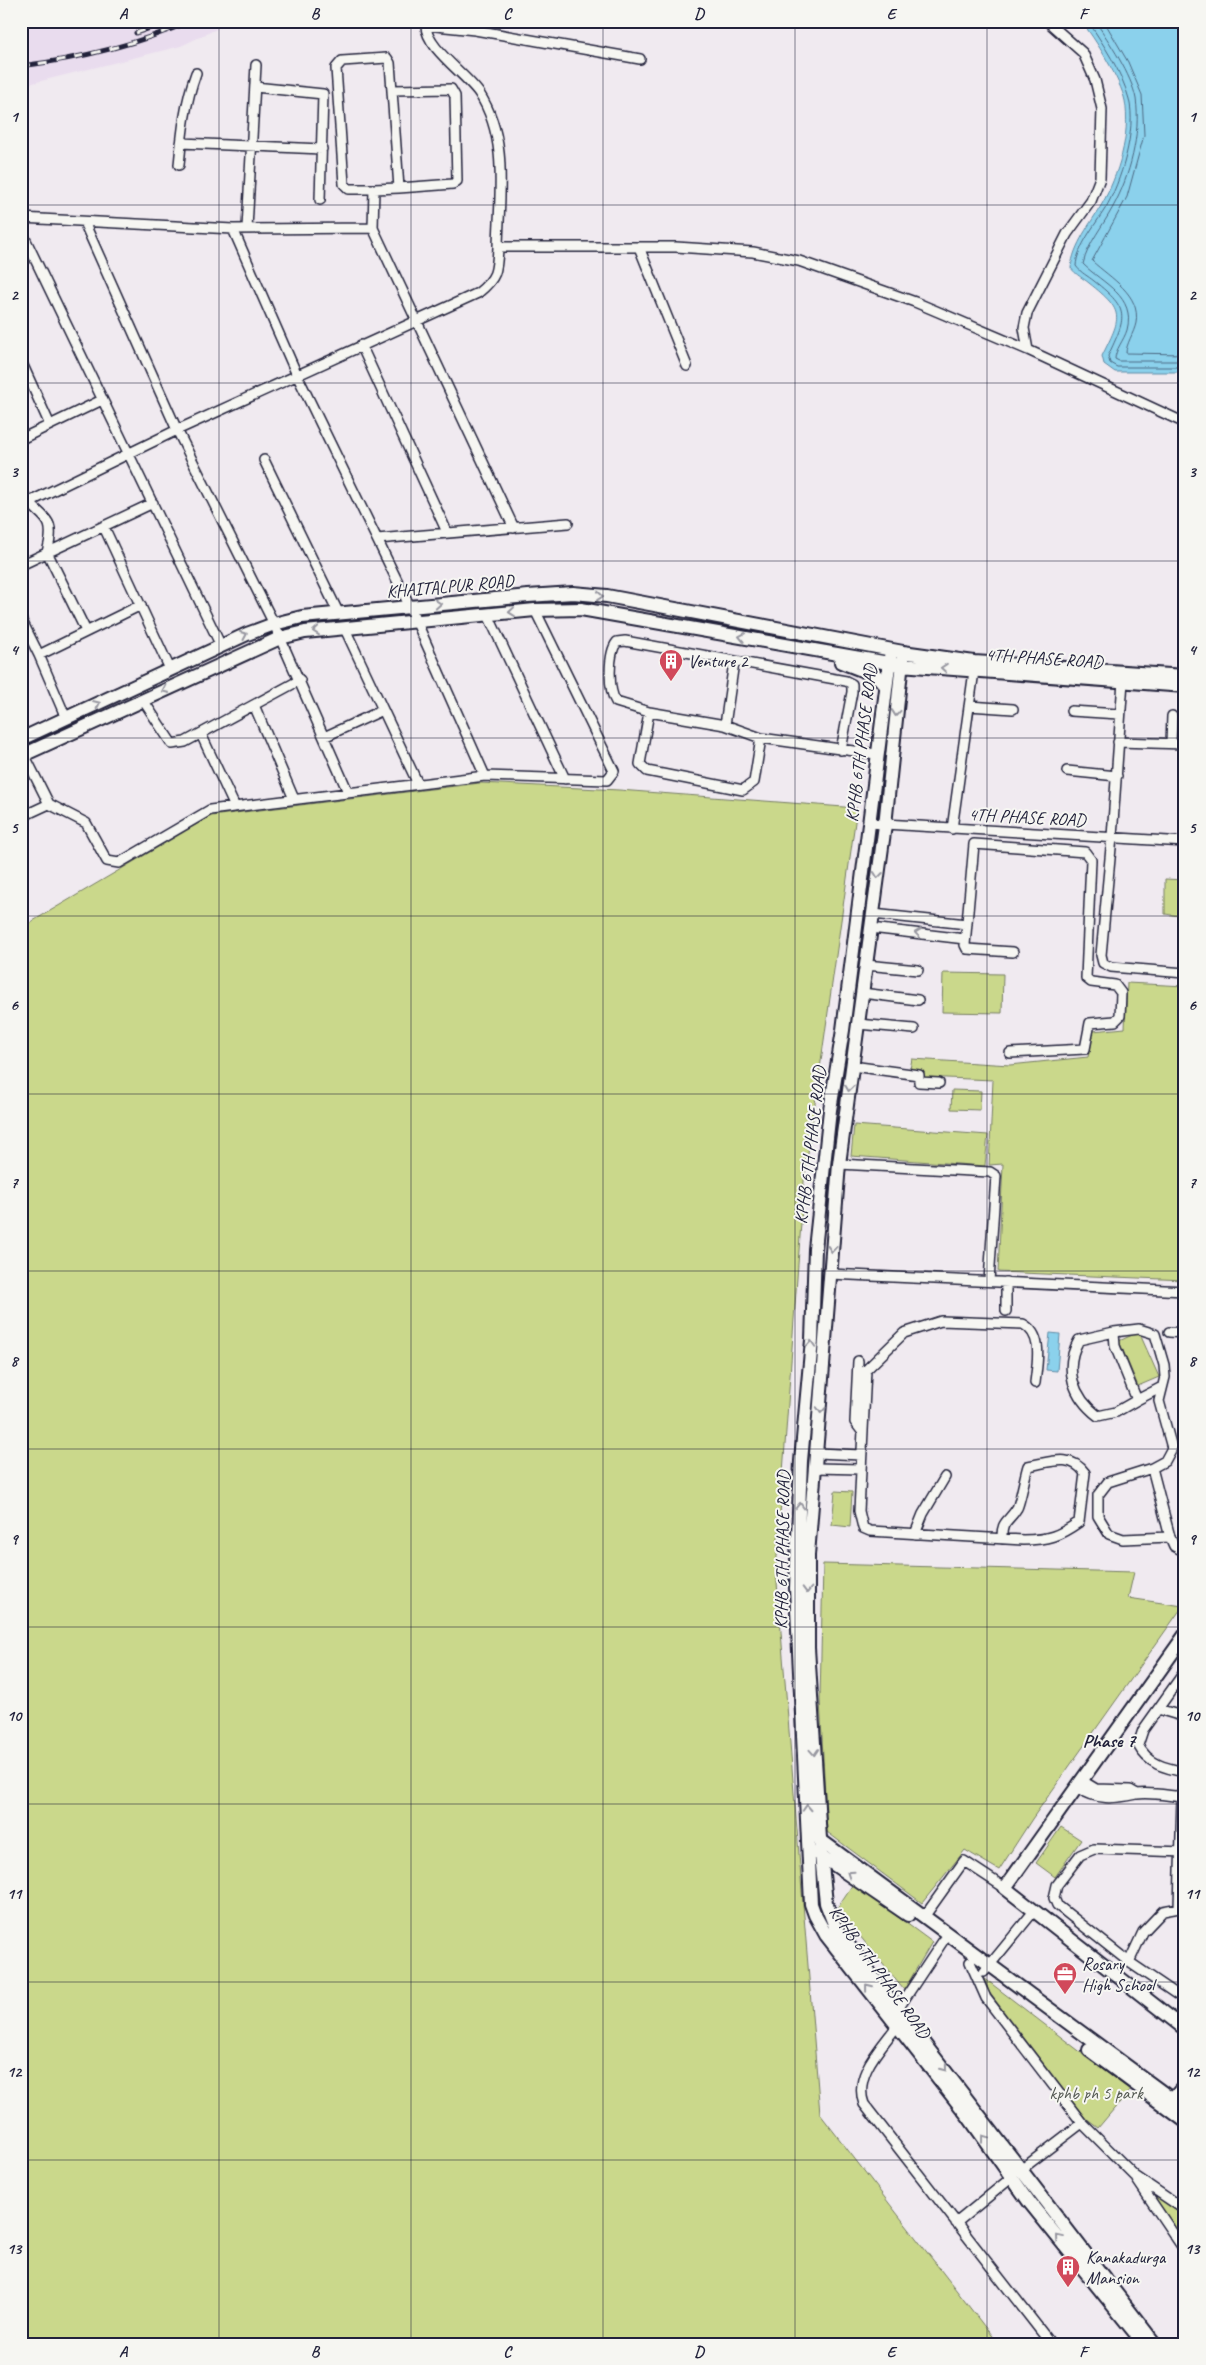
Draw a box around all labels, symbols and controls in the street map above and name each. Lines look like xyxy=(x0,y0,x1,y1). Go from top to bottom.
text: A xyxy=(119,4,129,24)
text: B xyxy=(311,4,321,24)
text: C xyxy=(503,4,513,24)
text: D xyxy=(694,4,705,24)
text: E xyxy=(887,4,898,24)
text: F xyxy=(1079,4,1090,24)
text: 1 xyxy=(10,107,19,127)
text: 1 xyxy=(1188,107,1197,127)
text: 2 xyxy=(10,285,19,305)
text: 2 xyxy=(1188,285,1197,305)
text: 3 xyxy=(10,462,19,482)
text: 3 xyxy=(1188,462,1197,482)
street label: KHAITALPUR ROAD xyxy=(385,569,516,603)
one-way arrow xyxy=(597,590,605,601)
one-way arrow xyxy=(435,599,443,610)
one-way arrow xyxy=(508,606,516,617)
one-way arrow xyxy=(312,625,320,636)
one-way arrow xyxy=(239,631,248,642)
one-way arrow xyxy=(738,632,747,643)
text: 4 xyxy=(10,640,19,660)
text: 4 xyxy=(1188,640,1197,660)
street label: 4TH PHASE ROAD xyxy=(985,643,1105,673)
building icon: Venture 2 xyxy=(658,648,684,682)
place label: Venture 2 xyxy=(688,650,750,672)
street label: KPHB 6TH PHASE ROAD xyxy=(840,661,882,823)
one-way arrow xyxy=(940,663,948,674)
one-way arrow xyxy=(161,683,170,694)
one-way arrow xyxy=(92,700,101,710)
one-way arrow xyxy=(890,710,901,718)
street label: 4TH PHASE ROAD xyxy=(968,803,1088,831)
text: 5 xyxy=(11,818,20,838)
text: 5 xyxy=(1189,818,1198,838)
one-way arrow xyxy=(873,871,884,879)
one-way arrow xyxy=(914,928,922,939)
text: 6 xyxy=(10,995,19,1015)
text: 6 xyxy=(1188,995,1197,1015)
street label: KPHB 6TH PHASE ROAD xyxy=(789,1063,831,1225)
one-way arrow xyxy=(844,1084,855,1092)
text: 7 xyxy=(10,1173,19,1193)
text: 7 xyxy=(1188,1173,1197,1193)
one-way arrow xyxy=(827,1246,838,1254)
one-way arrow xyxy=(806,1340,817,1348)
text: 8 xyxy=(10,1351,19,1371)
text: 8 xyxy=(1188,1351,1197,1371)
one-way arrow xyxy=(815,1407,826,1415)
street label: KPHB 6TH PHASE ROAD xyxy=(770,1469,794,1629)
one-way arrow xyxy=(794,1502,805,1510)
text: 9 xyxy=(10,1529,19,1549)
text: 9 xyxy=(1188,1529,1197,1549)
one-way arrow xyxy=(802,1586,812,1594)
text: 10 xyxy=(7,1706,23,1726)
text: 10 xyxy=(1185,1706,1201,1726)
district label: Phase 7 xyxy=(1083,1729,1138,1753)
one-way arrow xyxy=(809,1748,820,1756)
one-way arrow xyxy=(801,1804,812,1812)
one-way arrow xyxy=(846,1871,856,1880)
text: 11 xyxy=(7,1884,23,1904)
text: 11 xyxy=(1185,1884,1201,1904)
street label: KPHB 6TH PHASE ROAD xyxy=(825,1901,936,2044)
place label: Rosary High School xyxy=(1082,1953,1157,1996)
office icon: Rosary High School xyxy=(1052,1961,1078,1995)
one-way arrow xyxy=(865,1983,874,1993)
text: 12 xyxy=(7,2062,23,2082)
one-way arrow xyxy=(938,2062,946,2071)
text: 12 xyxy=(1185,2062,1201,2082)
park label: kphb ph 5 park xyxy=(1049,2082,1144,2104)
one-way arrow xyxy=(981,2134,990,2144)
one-way arrow xyxy=(1055,2234,1064,2243)
text: 13 xyxy=(7,2239,23,2259)
text: 13 xyxy=(1185,2239,1201,2259)
place label: Kanakadurga Mansion xyxy=(1086,2246,1167,2289)
building icon: Kanakadurga Mansion xyxy=(1055,2254,1081,2288)
text: A xyxy=(119,2342,129,2362)
text: B xyxy=(311,2342,321,2362)
text: C xyxy=(503,2342,513,2362)
text: D xyxy=(694,2342,705,2362)
text: E xyxy=(887,2342,898,2362)
text: F xyxy=(1079,2342,1090,2362)

